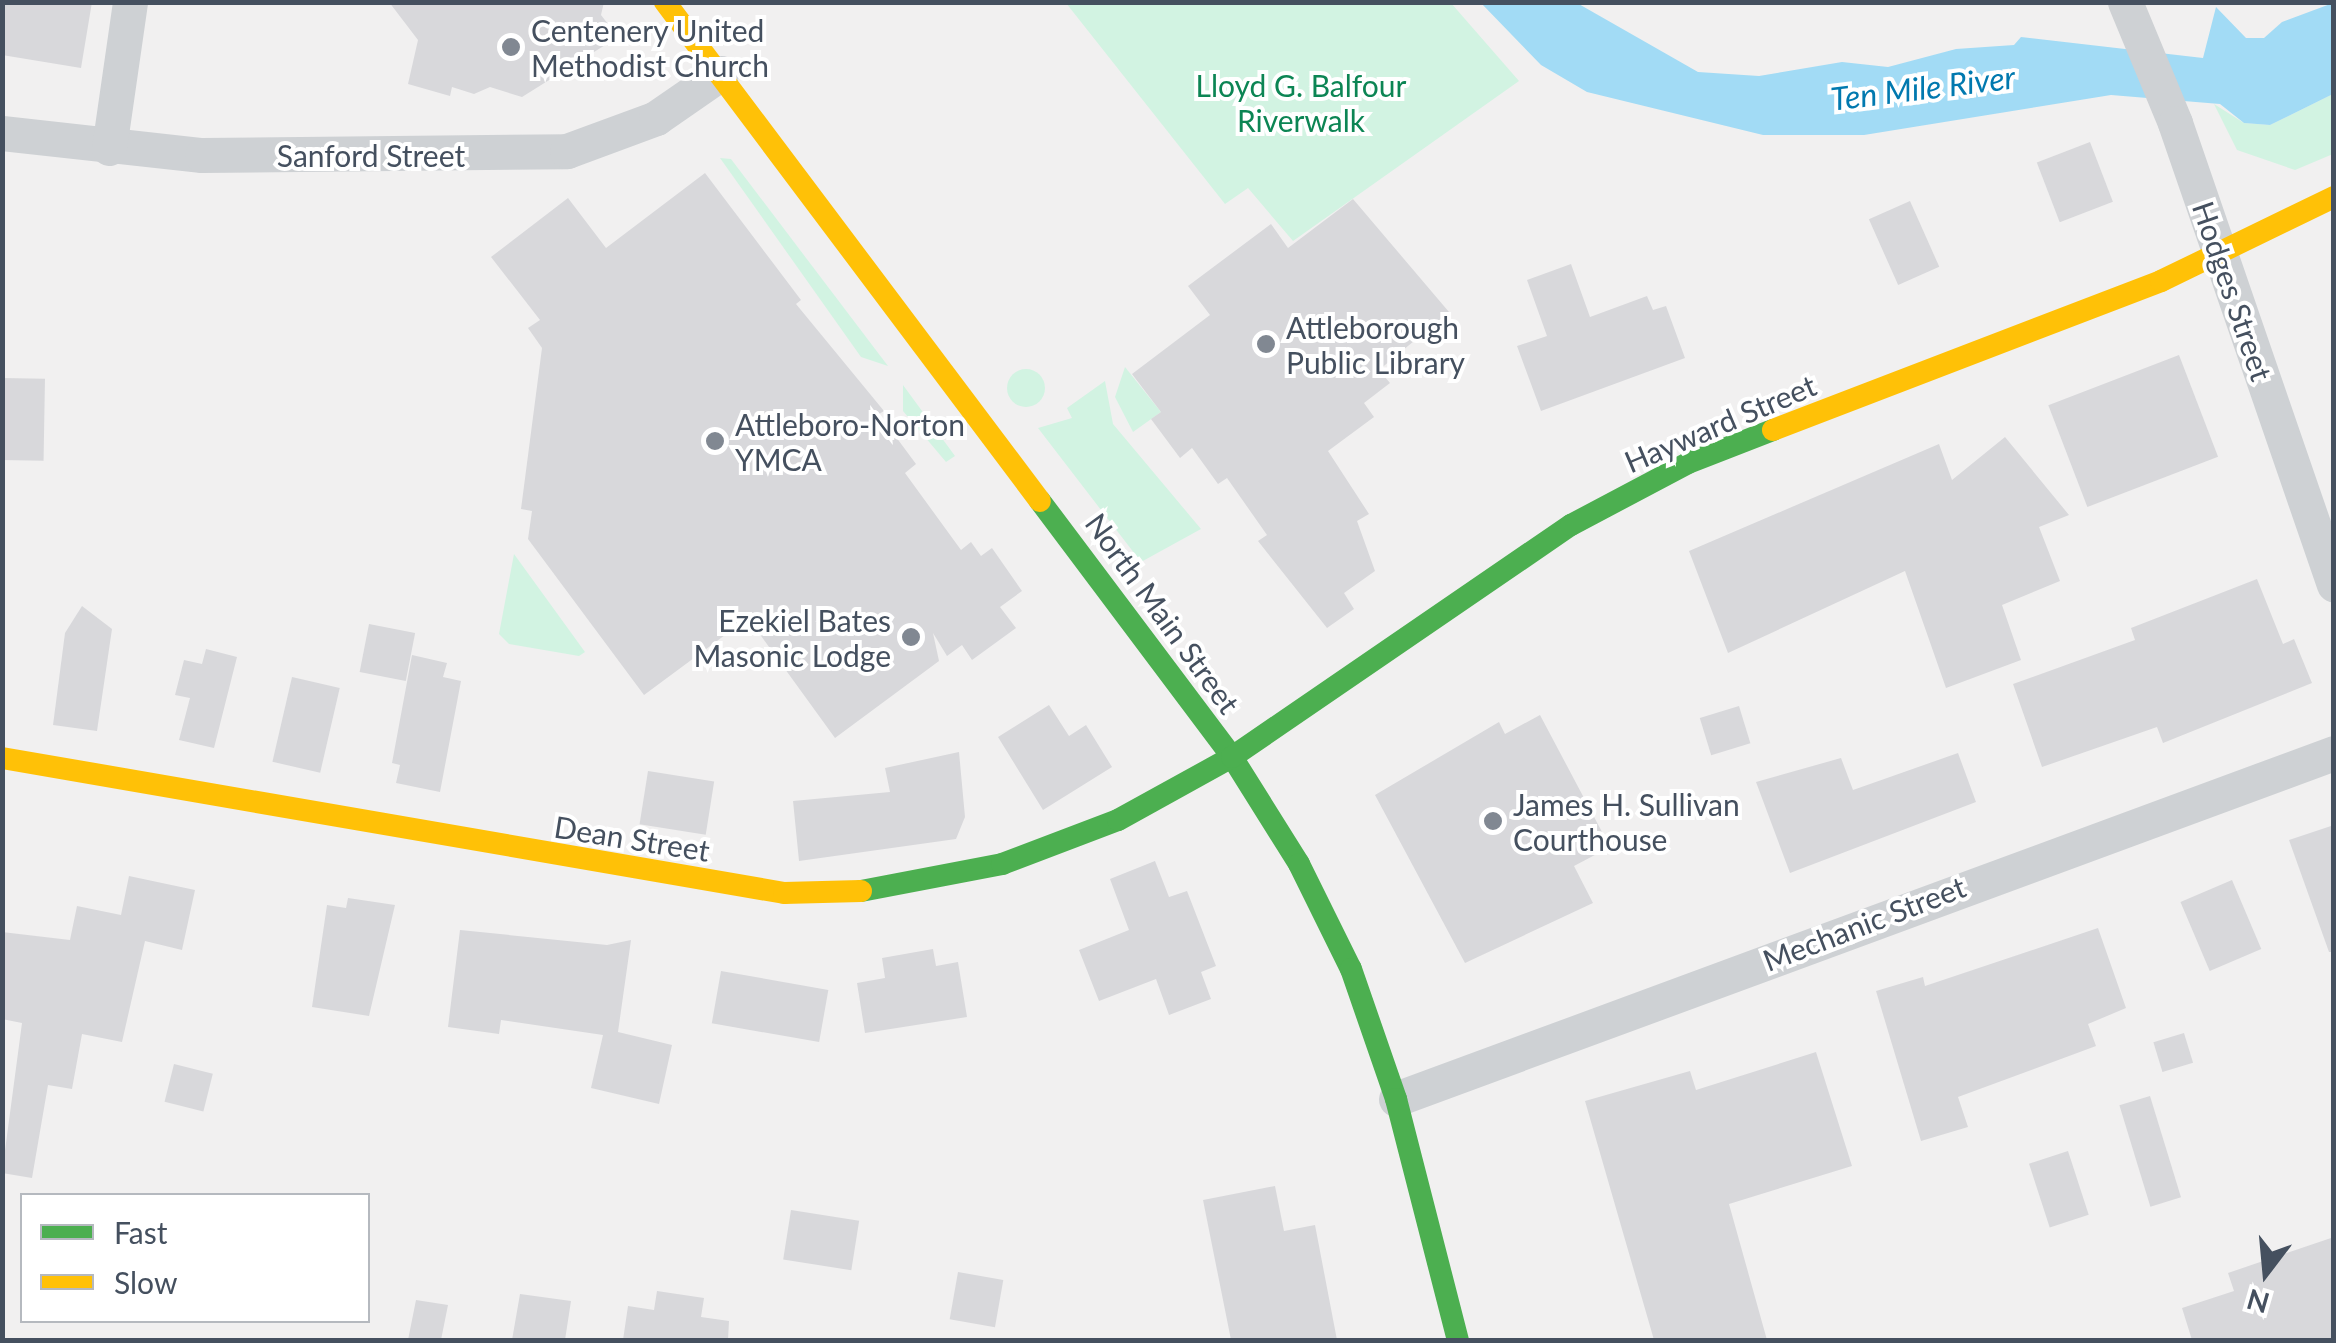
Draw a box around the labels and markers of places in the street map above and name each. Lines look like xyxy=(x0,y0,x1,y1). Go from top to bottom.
place label: Centenery United Methodist Church xyxy=(531,12,769,82)
marker: Centenery United Methodist Church xyxy=(500,36,522,58)
place label: Attleborough Public Library xyxy=(1286,309,1465,380)
marker: Attleborough Public Library xyxy=(1255,333,1277,355)
place label: Attleboro-Norton YMCA xyxy=(735,406,965,476)
marker: Attleboro-Norton YMCA xyxy=(704,430,726,452)
place label: Ezekiel Bates Masonic Lodge xyxy=(693,602,891,672)
marker: Ezekiel Bates Masonic Lodge xyxy=(900,626,922,648)
place label: James H. Sullivan Courthouse xyxy=(1513,786,1740,856)
marker: James H. Sullivan Courthouse xyxy=(1482,810,1504,832)

